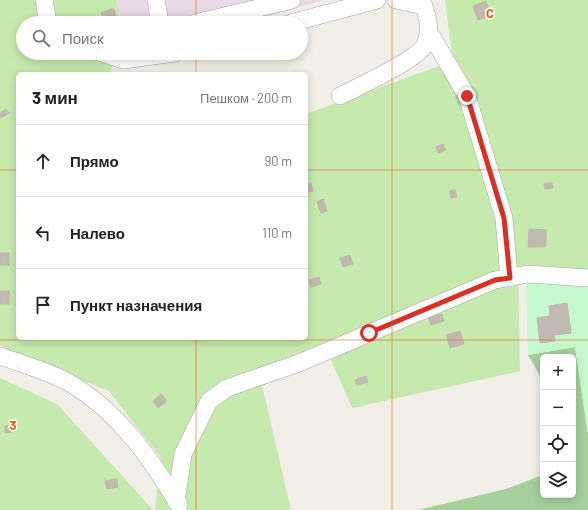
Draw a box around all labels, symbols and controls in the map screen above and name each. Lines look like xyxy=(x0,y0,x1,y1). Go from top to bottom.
text: C xyxy=(486,5,494,21)
search box xyxy=(16,16,308,60)
icon: search xyxy=(30,27,52,49)
text: Поиск xyxy=(62,29,104,47)
text: 3 мин xyxy=(32,87,78,107)
route end xyxy=(458,87,476,105)
text: Пешком · 200 m xyxy=(200,90,292,106)
icon: ahead xyxy=(32,150,54,172)
text: Прямо xyxy=(70,152,119,170)
text: 90 m xyxy=(265,153,292,169)
icon: left xyxy=(32,222,54,244)
text: Налево xyxy=(70,224,125,242)
text: 110 m xyxy=(262,225,292,241)
icon: arrive xyxy=(32,294,54,316)
text: Пункт назначения xyxy=(70,296,202,314)
route start xyxy=(360,324,378,342)
map controls xyxy=(540,354,576,498)
button: + xyxy=(540,354,576,390)
button: − xyxy=(540,390,576,426)
text: 3 xyxy=(9,417,17,433)
button: locate xyxy=(540,426,576,462)
button: layers xyxy=(540,462,576,498)

